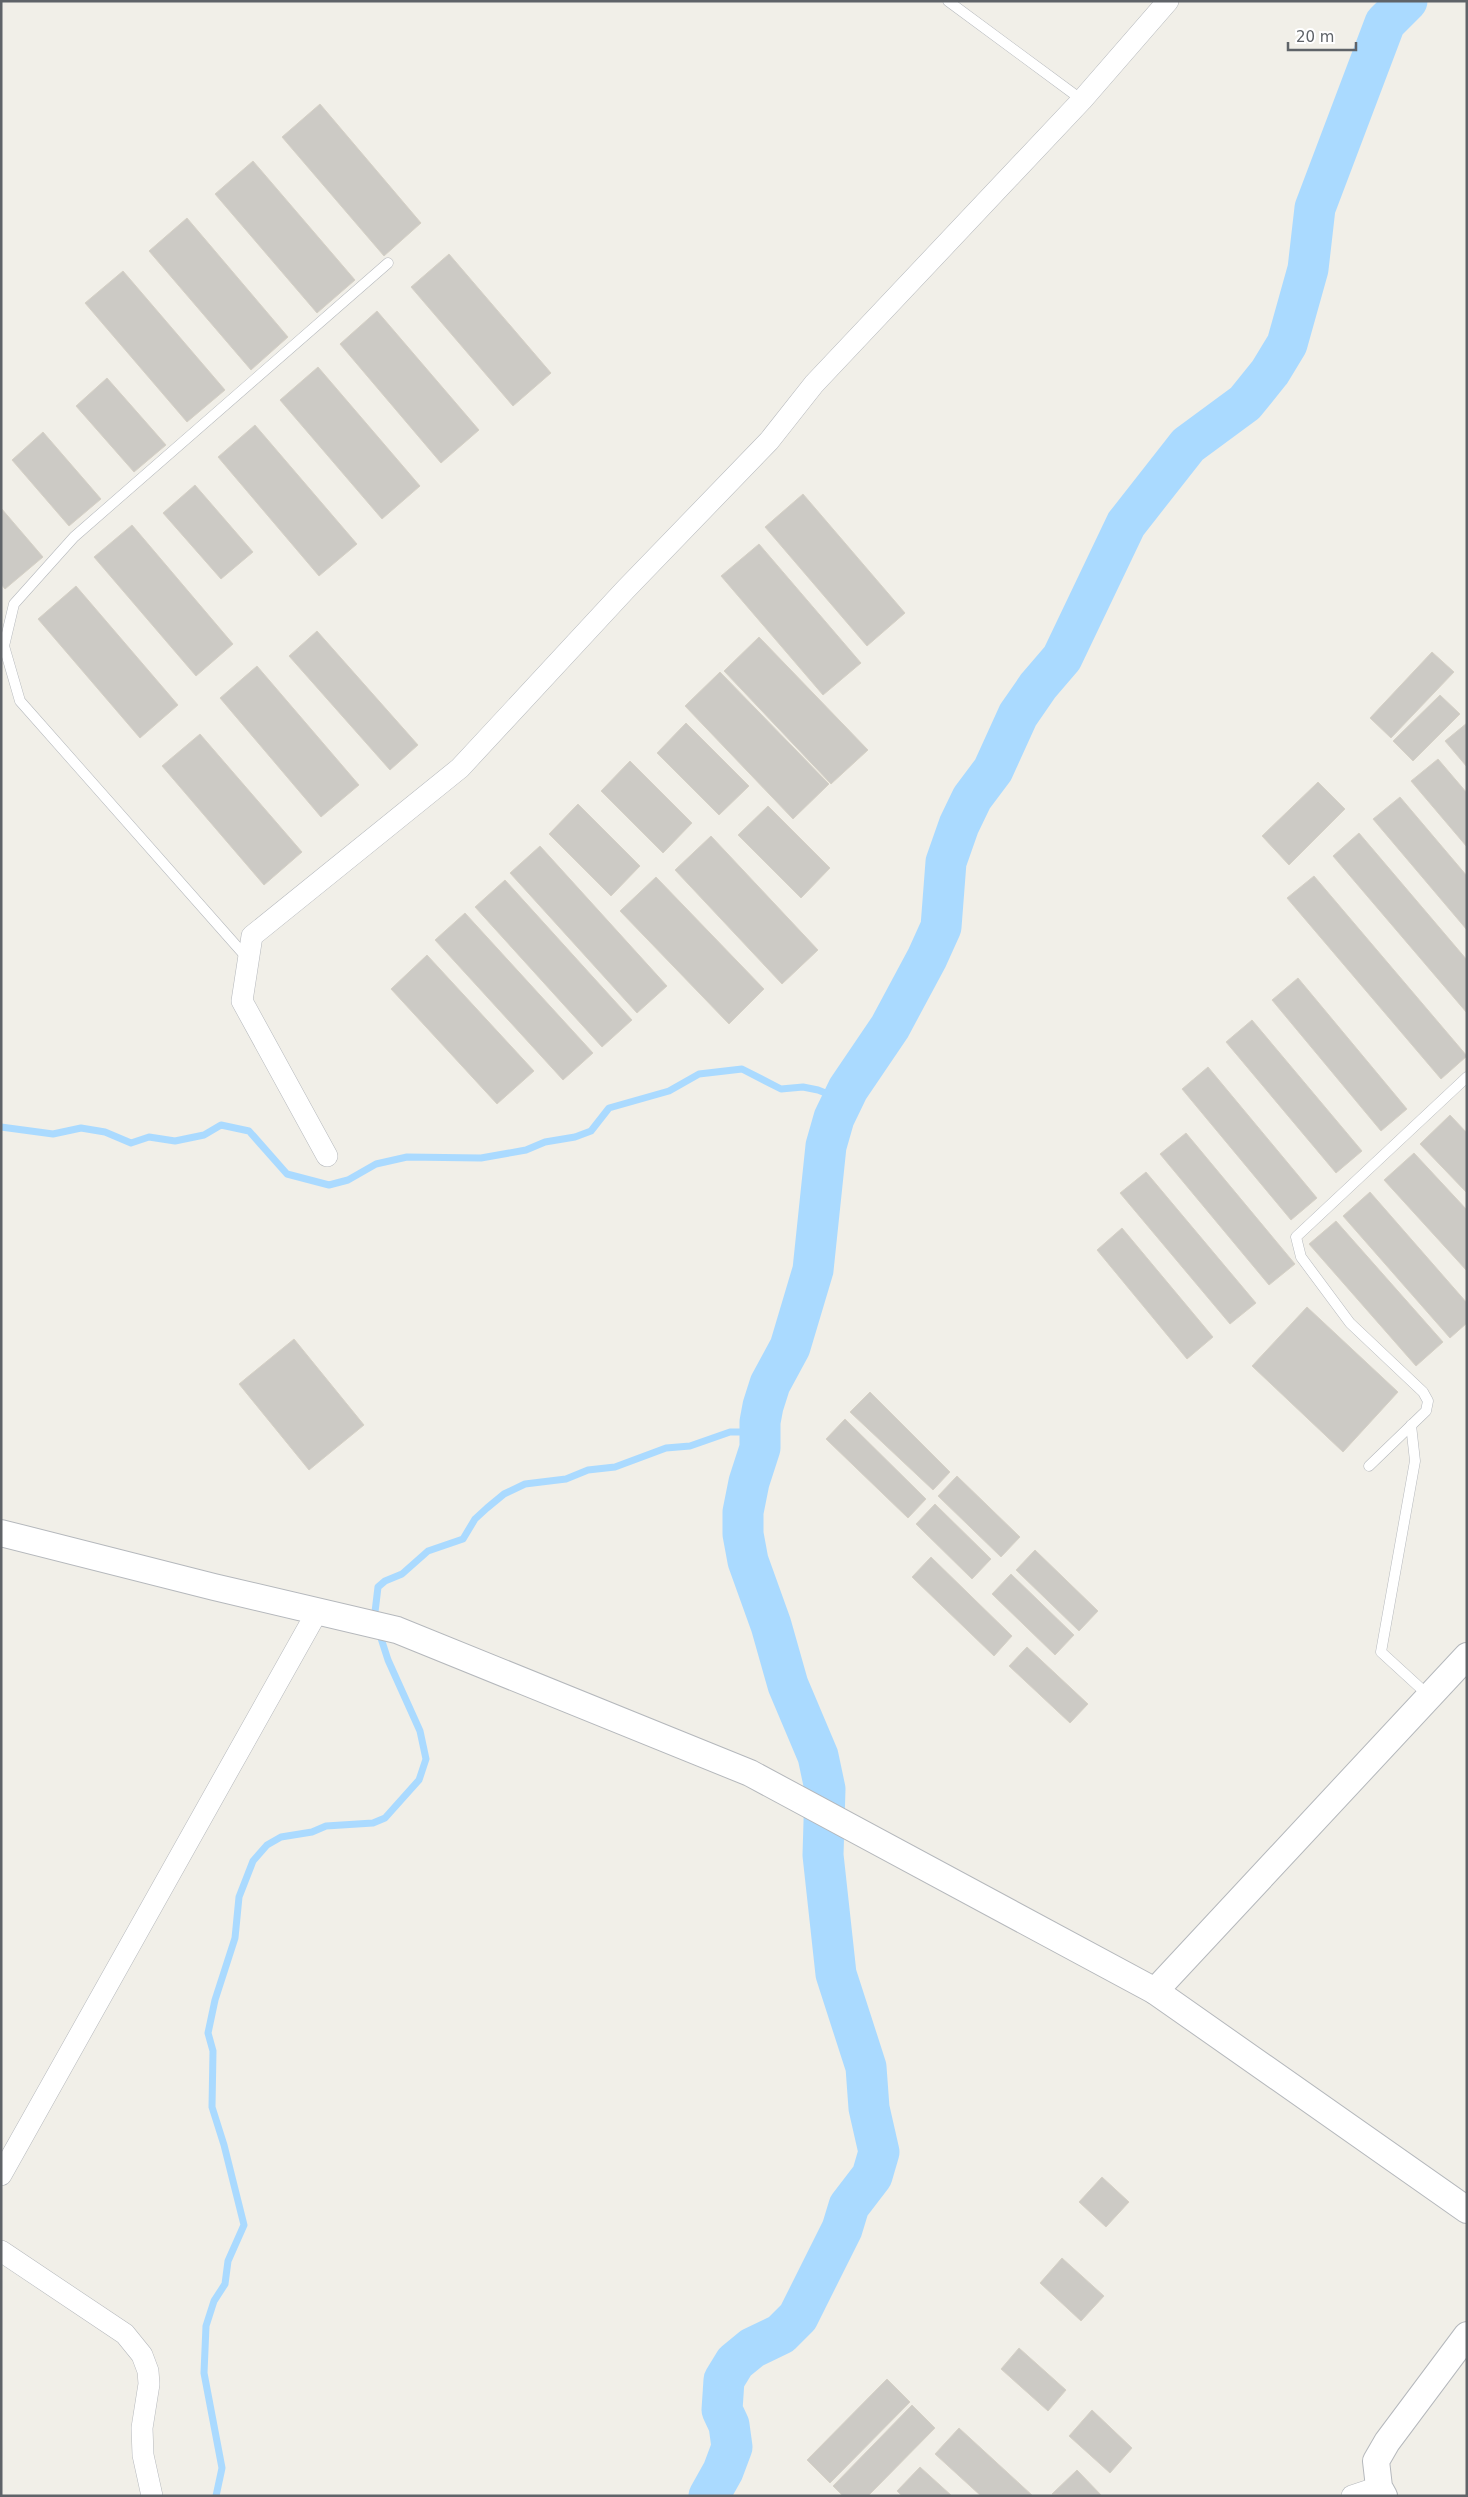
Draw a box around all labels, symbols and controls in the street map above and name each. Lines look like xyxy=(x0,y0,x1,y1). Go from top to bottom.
scale bar xyxy=(1288,20,1356,52)
text: 20 m xyxy=(1296,28,1334,46)

